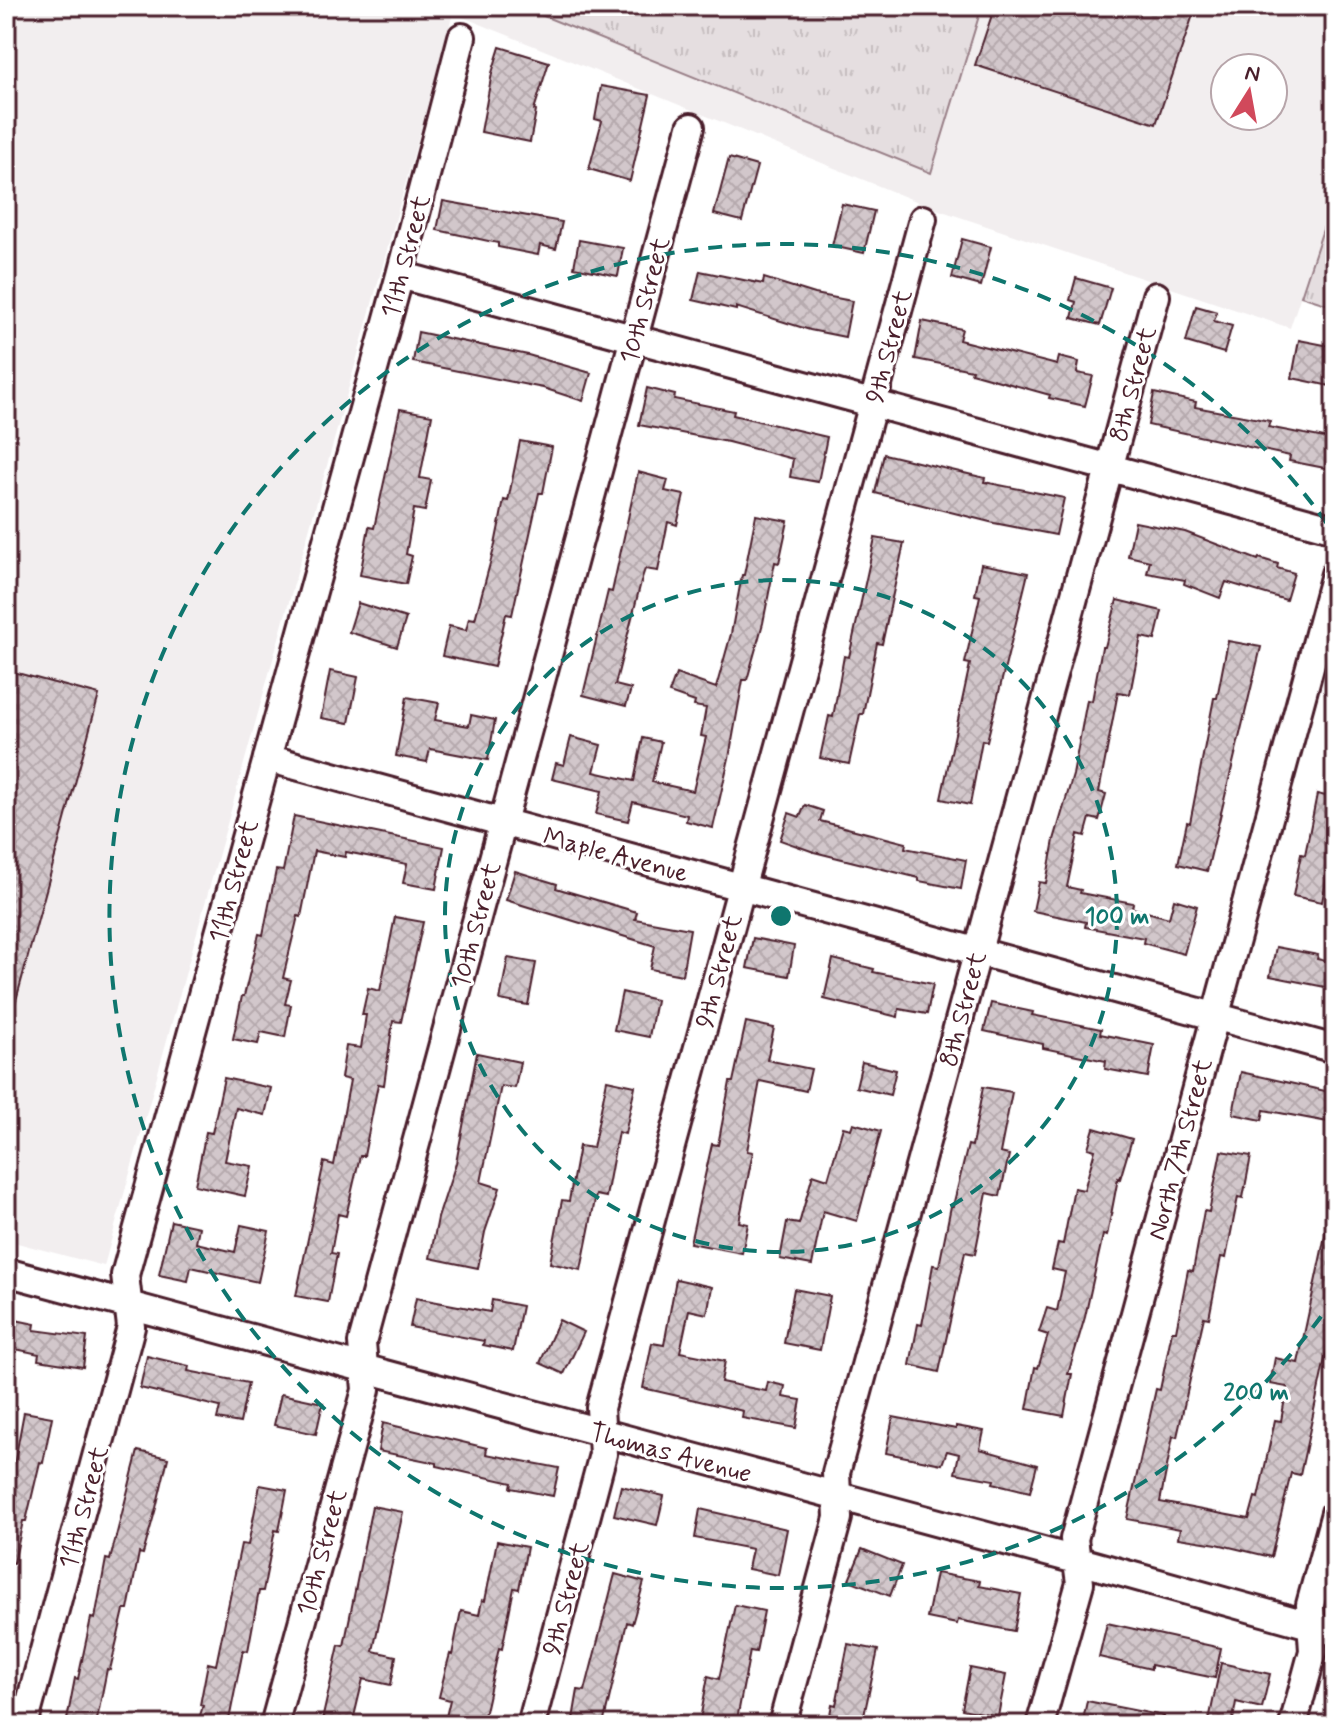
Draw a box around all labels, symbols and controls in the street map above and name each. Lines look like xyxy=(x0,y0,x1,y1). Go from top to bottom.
north arrow xyxy=(1209,52,1289,132)
text: N xyxy=(1243,59,1262,89)
street label: 11th Street xyxy=(374,191,440,322)
street label: 10th Street xyxy=(613,233,679,368)
street label: 9th Street xyxy=(858,286,921,407)
street label: 8th Street xyxy=(1102,323,1166,446)
street label: 11th Street xyxy=(202,816,268,947)
street label: Maple Avenue xyxy=(539,820,692,892)
street label: 10th Street xyxy=(444,858,510,993)
centre of rings xyxy=(767,902,795,930)
text: 100 m xyxy=(1085,902,1149,933)
street label: 9th Street xyxy=(688,911,751,1032)
street label: 8th Street xyxy=(932,948,996,1071)
street label: North 7th Street xyxy=(1140,1055,1221,1244)
text: 200 m xyxy=(1223,1378,1289,1409)
street label: Thomas Avenue xyxy=(586,1416,755,1492)
street label: 11th Street xyxy=(52,1442,118,1573)
street label: 10th Street xyxy=(290,1485,356,1620)
street label: 9th Street xyxy=(535,1538,598,1659)

